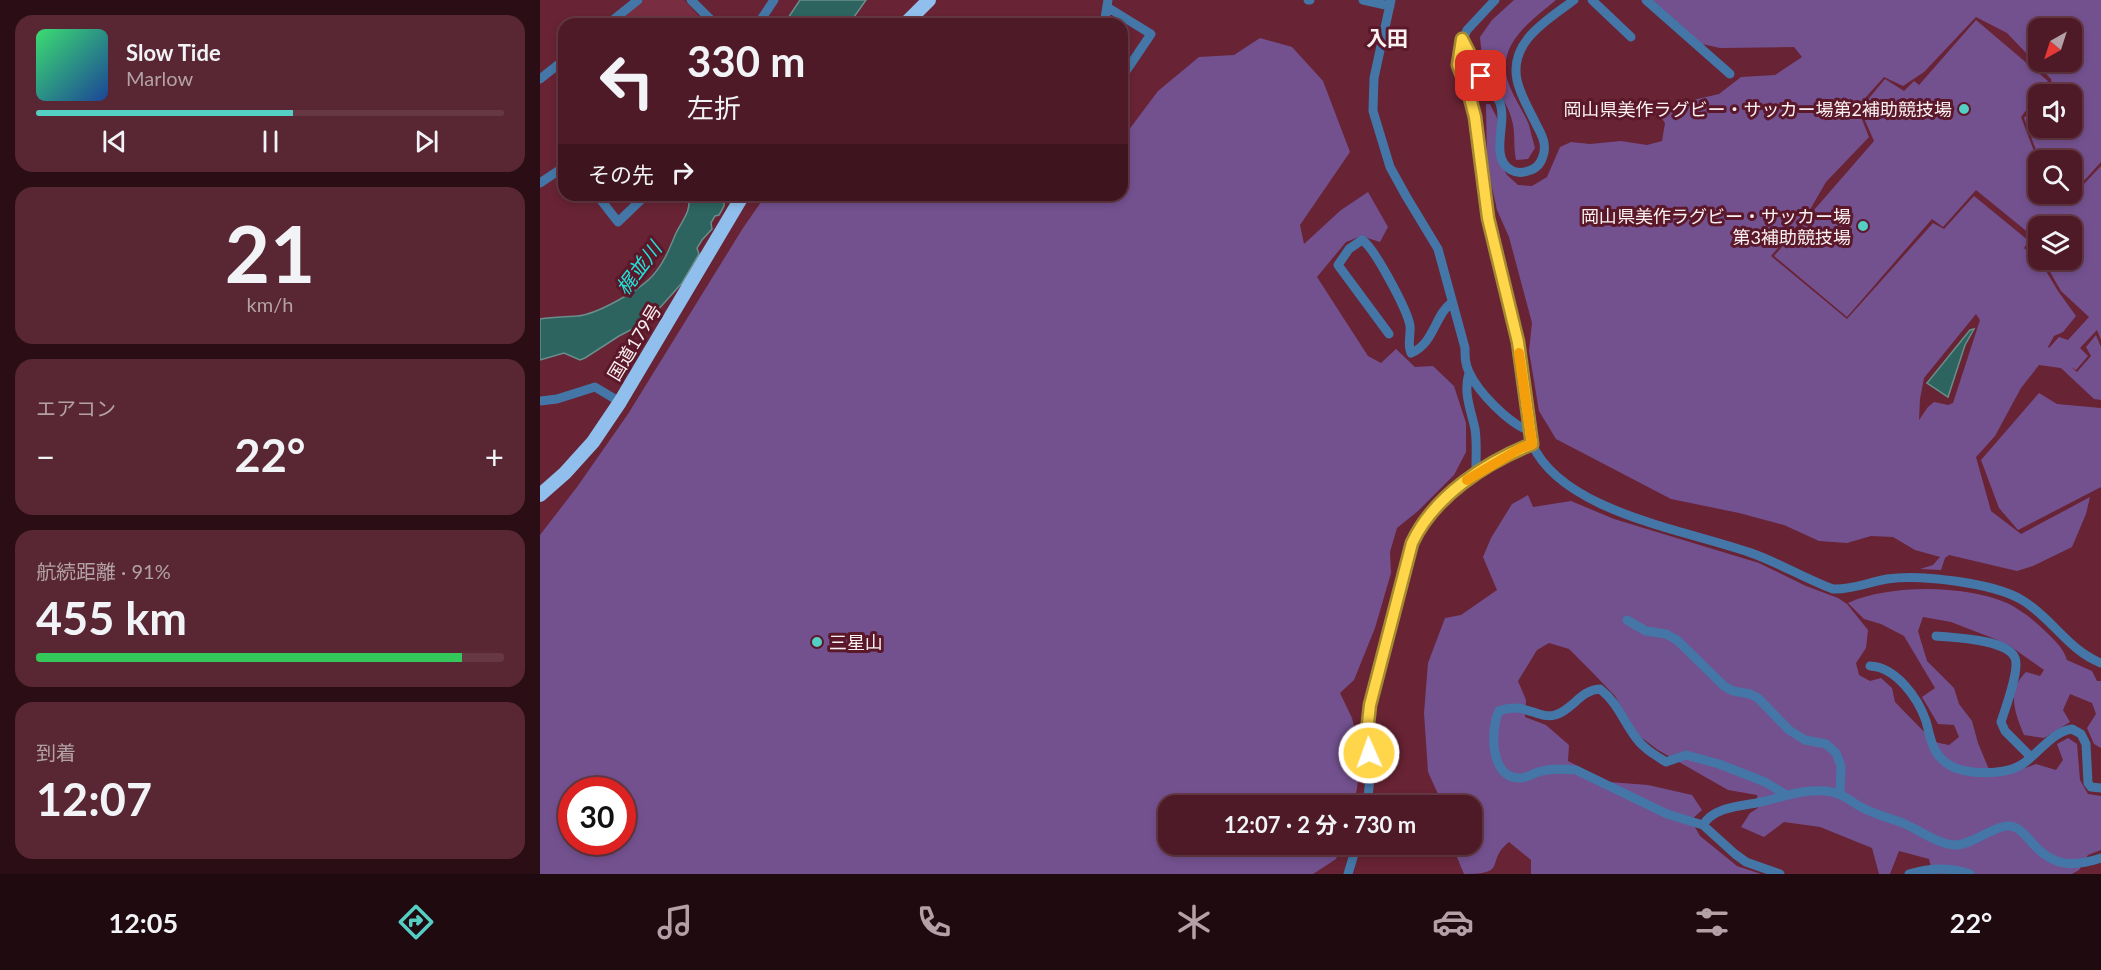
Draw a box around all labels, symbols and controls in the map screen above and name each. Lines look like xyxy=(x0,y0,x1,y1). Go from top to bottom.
north arrow xyxy=(2028,18,2082,72)
map controls xyxy=(2028,18,2082,270)
district label: 入田 xyxy=(1366,25,1408,50)
text: 330 m xyxy=(687,36,805,86)
text: Slow Tide xyxy=(126,39,221,66)
icon: left xyxy=(588,42,666,120)
pin xyxy=(1455,50,1506,101)
icon: arrive xyxy=(1464,59,1497,92)
text: Marlow xyxy=(126,66,193,90)
button: sound xyxy=(2028,84,2082,138)
text: 左折 xyxy=(687,91,741,124)
place label: 岡山県美作ラグビー・サッカー場第2補助競技場 xyxy=(1564,98,1952,120)
marker: 岡山県美作ラグビー・サッカー場第2補助競技場 xyxy=(1957,102,1971,116)
icon: previous xyxy=(98,125,131,158)
icon: pause xyxy=(254,125,287,158)
icon: next xyxy=(410,125,443,158)
button: search xyxy=(2028,150,2082,204)
icon: right xyxy=(666,156,699,189)
text: その先 xyxy=(588,161,654,188)
place label: 岡山県美作ラグビー・サッカー場 第3補助競技場 xyxy=(1581,205,1851,248)
text: 21 xyxy=(225,206,315,300)
button: layers xyxy=(2028,216,2082,270)
marker: 岡山県美作ラグビー・サッカー場 第3補助競技場 xyxy=(1856,219,1870,233)
water label: 梶並川 xyxy=(610,235,667,299)
text: km/h xyxy=(247,292,293,316)
street label: 国道179号 xyxy=(603,300,665,384)
text: エアコン xyxy=(36,396,116,420)
text: 22° xyxy=(235,428,305,482)
text: − xyxy=(36,436,55,476)
text: + xyxy=(485,436,504,476)
text: 航続距離 · 91% xyxy=(36,559,171,583)
text: 455 km xyxy=(36,591,187,645)
place label: 三星山 xyxy=(829,631,883,653)
marker: 三星山 xyxy=(810,635,824,649)
position arrow xyxy=(1337,721,1401,785)
text: 到着 xyxy=(36,740,76,764)
text: 12:07 xyxy=(36,772,152,826)
speed limit sign: 30 xyxy=(558,777,636,855)
text: 12:07 · 2 分 · 730 m xyxy=(1224,811,1416,838)
icon: directions xyxy=(395,901,437,943)
icon: music xyxy=(654,901,696,943)
icon: phone xyxy=(913,901,955,943)
icon: climate xyxy=(1173,901,1215,943)
icon: car xyxy=(1432,901,1474,943)
icon: filters xyxy=(1691,901,1733,943)
text: 12:05 xyxy=(109,906,178,939)
text: 22° xyxy=(1950,906,1992,939)

